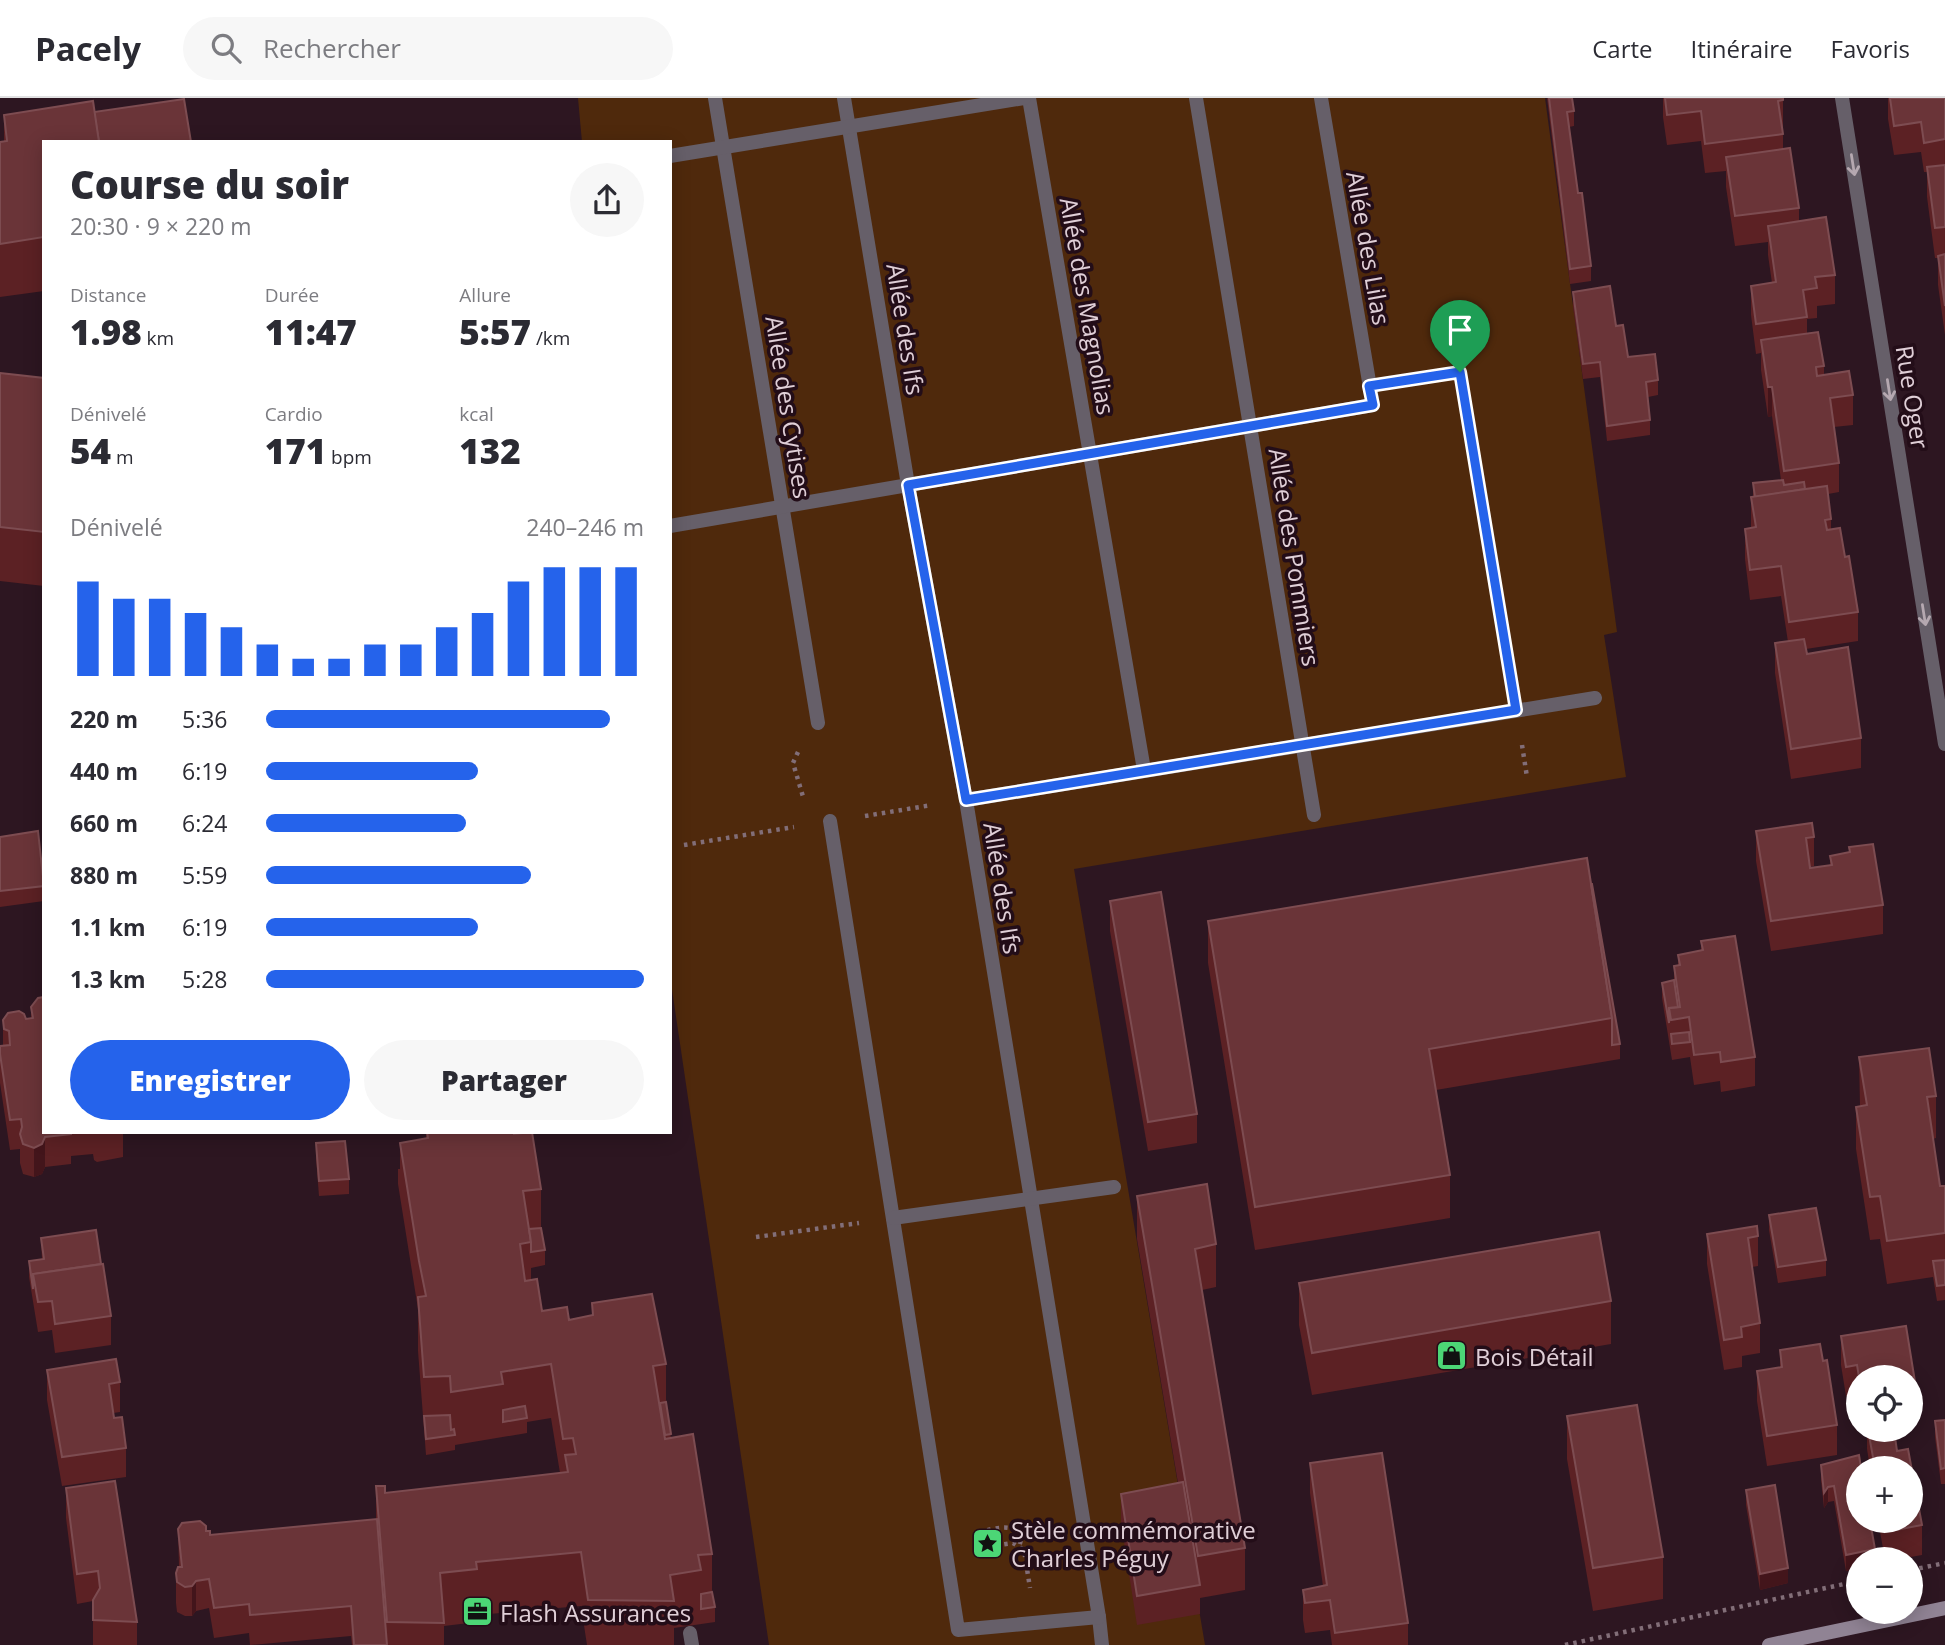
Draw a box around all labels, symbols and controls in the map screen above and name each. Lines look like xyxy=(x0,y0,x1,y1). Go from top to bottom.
search box xyxy=(183,17,673,80)
text: Pacely xyxy=(35,26,141,71)
icon: search xyxy=(207,29,245,67)
text: Rechercher xyxy=(263,30,401,66)
text: Carte xyxy=(1592,32,1653,65)
text: Itinéraire xyxy=(1691,32,1793,65)
text: Favoris xyxy=(1831,32,1910,65)
one-way arrow xyxy=(1847,153,1860,176)
text: Course du soir xyxy=(70,158,349,210)
button: share xyxy=(570,163,644,237)
street label: Allée des Lilas xyxy=(1339,168,1399,328)
street label: Allée des Magnolias xyxy=(1053,195,1123,417)
text: 20:30 · 9 × 220 m xyxy=(70,210,252,242)
street label: Allée des Ifs xyxy=(879,261,933,397)
text: Distance xyxy=(70,282,146,308)
text: Durée xyxy=(265,282,319,308)
text: Allure xyxy=(459,282,511,308)
pin xyxy=(1430,300,1490,372)
text: 1.98 xyxy=(70,308,142,355)
text: 11:47 xyxy=(265,308,357,355)
text: 5:57 xyxy=(459,308,531,355)
icon: arrive xyxy=(1441,311,1479,349)
street label: Allée des Cytises xyxy=(758,313,820,501)
text: km xyxy=(142,325,174,351)
text: /km xyxy=(531,325,570,351)
street label: Rue Oger xyxy=(1889,343,1937,451)
one-way arrow xyxy=(1883,378,1896,401)
text: Dénivelé xyxy=(70,401,147,427)
text: Cardio xyxy=(265,401,323,427)
text: kcal xyxy=(459,401,494,427)
text: 54 xyxy=(70,427,111,474)
text: 171 xyxy=(265,427,326,474)
text: 132 xyxy=(459,427,521,474)
text: m xyxy=(111,444,134,470)
text: bpm xyxy=(326,444,372,470)
street label: Allée des Pommiers xyxy=(1261,446,1329,668)
text: Dénivelé xyxy=(70,511,163,543)
text: 240–246 m xyxy=(526,511,644,543)
one-way arrow xyxy=(1918,603,1931,626)
text: 220 m xyxy=(70,703,138,735)
text: 5:36 xyxy=(182,703,228,735)
text: 440 m xyxy=(70,755,138,787)
text: 6:19 xyxy=(182,755,228,787)
text: 660 m xyxy=(70,807,138,839)
text: 6:24 xyxy=(182,807,228,839)
street label: Allée des Ifs xyxy=(976,820,1030,956)
text: 880 m xyxy=(70,859,138,891)
text: 5:59 xyxy=(182,859,228,891)
text: 1.1 km xyxy=(70,911,146,943)
text: 6:19 xyxy=(182,911,228,943)
text: 1.3 km xyxy=(70,963,146,995)
text: 5:28 xyxy=(182,963,228,995)
button: Enregistrer xyxy=(70,1040,350,1120)
button: Partager xyxy=(364,1040,644,1120)
shop icon: Bois Détail xyxy=(1435,1339,1469,1373)
place label: Bois Détail xyxy=(1475,1340,1594,1373)
map controls xyxy=(1846,1365,1923,1624)
button: locate xyxy=(1846,1365,1923,1442)
button: + xyxy=(1846,1456,1923,1533)
place label: Stèle commémorative Charles Péguy xyxy=(1011,1513,1256,1574)
place icon: Stèle commémorative Charles Péguy xyxy=(971,1526,1005,1560)
button: − xyxy=(1846,1547,1923,1624)
office icon: Flash Assurances xyxy=(460,1595,494,1629)
place label: Flash Assurances xyxy=(500,1596,691,1629)

